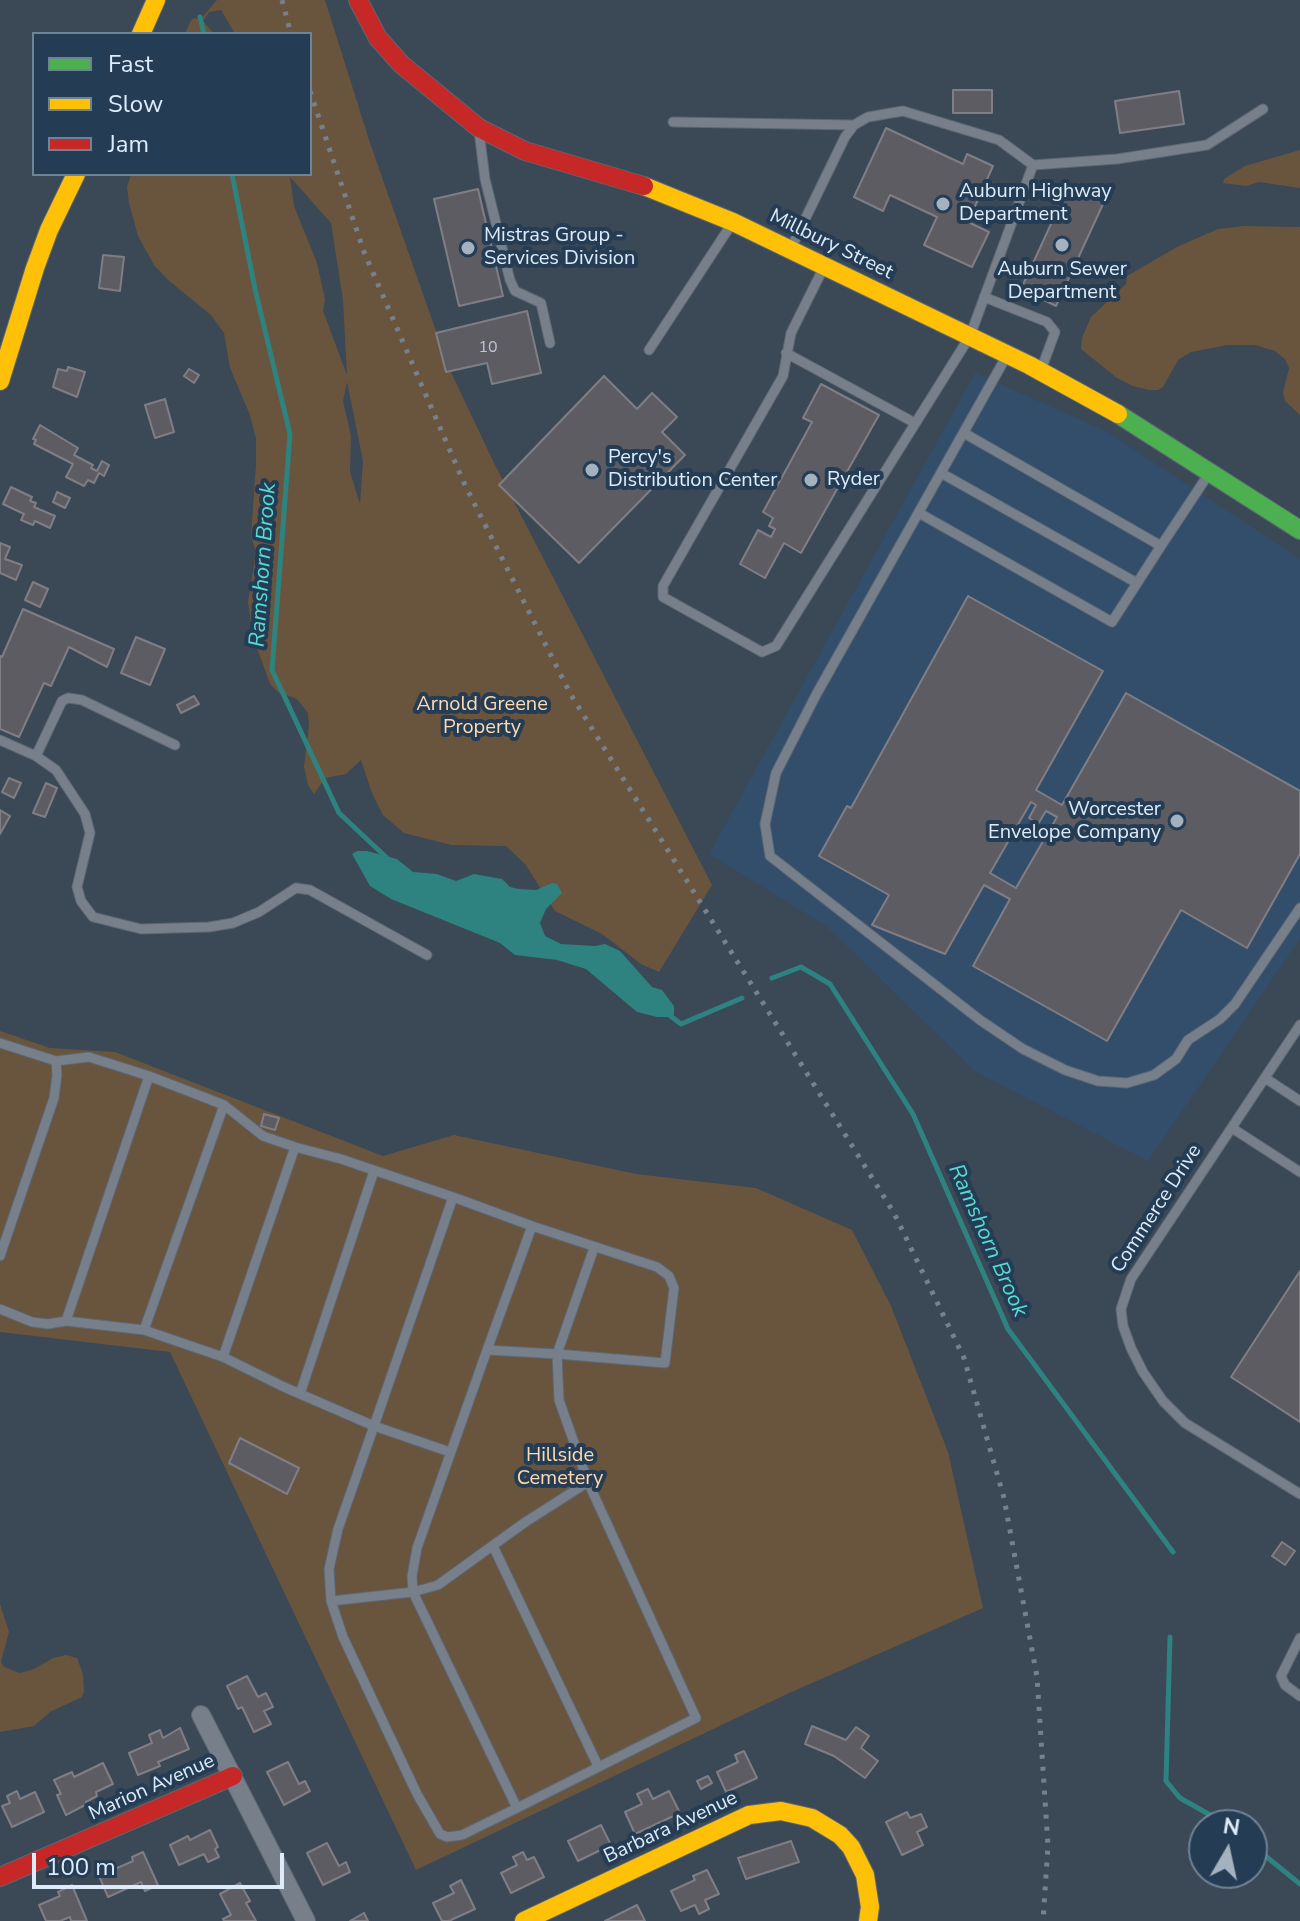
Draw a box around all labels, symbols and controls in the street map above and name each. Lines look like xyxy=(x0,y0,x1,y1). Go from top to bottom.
legend xyxy=(32,32,312,176)
text: Fast xyxy=(108,48,153,80)
text: Slow xyxy=(108,88,163,120)
text: Jam xyxy=(108,128,149,160)
place label: Auburn Highway Department xyxy=(959,180,1112,227)
marker: Auburn Highway Department xyxy=(934,195,952,213)
street label: Millbury Street xyxy=(765,205,897,285)
place label: Mistras Group - Services Division xyxy=(484,224,635,271)
marker: Auburn Sewer Department xyxy=(1053,236,1071,254)
marker: Mistras Group - Services Division xyxy=(459,239,477,257)
place label: Auburn Sewer Department xyxy=(997,258,1127,305)
house number: 10 xyxy=(478,338,498,358)
place label: Percy's Distribution Center xyxy=(608,446,777,493)
marker: Percy's Distribution Center xyxy=(583,461,601,479)
place label: Ryder xyxy=(827,468,880,492)
marker: Ryder xyxy=(802,471,820,489)
water label: Ramshorn Brook xyxy=(245,482,283,648)
park label: Arnold Greene Property xyxy=(416,693,548,740)
place label: Worcester Envelope Company xyxy=(988,798,1161,845)
marker: Worcester Envelope Company xyxy=(1168,812,1186,830)
street label: Commerce Drive xyxy=(1107,1140,1207,1278)
water label: Ramshorn Brook xyxy=(941,1160,1033,1322)
park label: Hillside Cemetery xyxy=(517,1444,603,1491)
street label: Marion Avenue xyxy=(85,1750,219,1826)
street label: Barbara Avenue xyxy=(600,1787,742,1869)
north arrow xyxy=(1188,1809,1268,1889)
text: N xyxy=(1221,1811,1242,1843)
scale bar xyxy=(36,1837,288,1887)
text: 100 m xyxy=(46,1851,116,1883)

